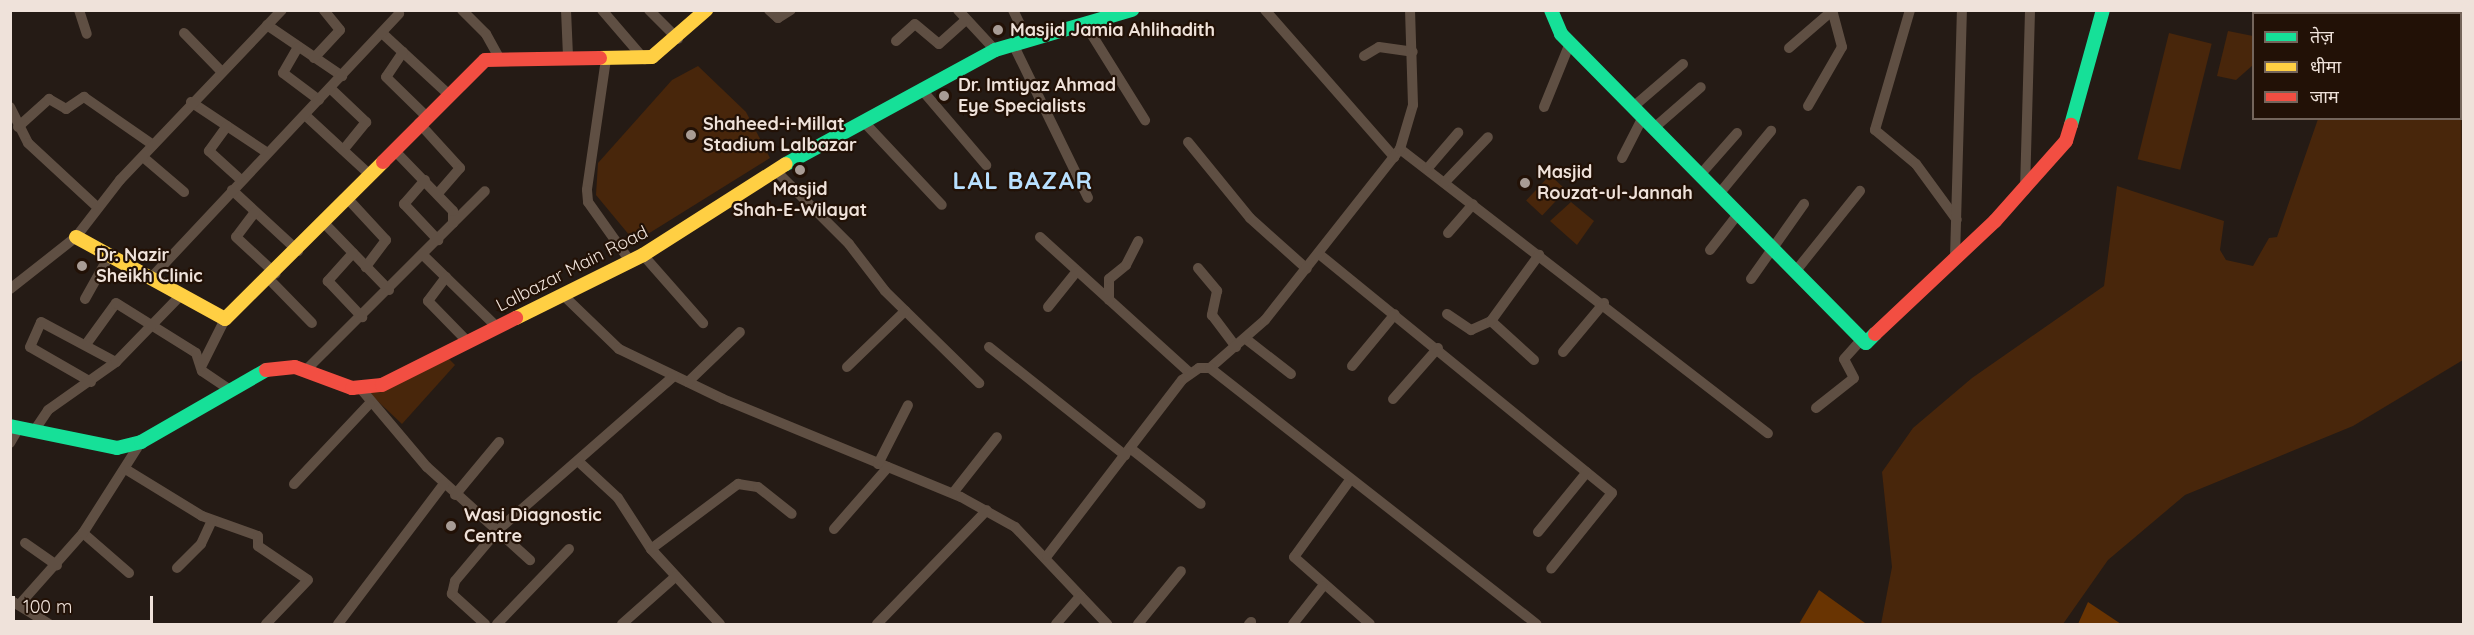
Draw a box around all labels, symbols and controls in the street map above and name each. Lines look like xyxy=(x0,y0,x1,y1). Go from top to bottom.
legend xyxy=(2252,12,2462,120)
place label: Masjid Jamia Ahlihadith xyxy=(1010,19,1215,41)
marker: Masjid Jamia Ahlihadith xyxy=(991,23,1005,37)
text: तेज़ xyxy=(2310,25,2334,48)
text: धीमा xyxy=(2310,55,2341,78)
place label: Dr. Imtiyaz Ahmad Eye Specialists xyxy=(958,75,1116,118)
text: जाम xyxy=(2310,85,2339,108)
marker: Dr. Imtiyaz Ahmad Eye Specialists xyxy=(935,87,953,105)
place label: Shaheed-i-Millat Stadium Lalbazar xyxy=(703,114,857,156)
marker: Shaheed-i-Millat Stadium Lalbazar xyxy=(684,128,698,142)
place label: Masjid Rouzat-ul-Jannah xyxy=(1537,162,1693,204)
marker: Masjid Shah-E-Wilayat xyxy=(793,163,807,177)
district label: LAL BAZAR xyxy=(953,167,1093,195)
marker: Masjid Rouzat-ul-Jannah xyxy=(1518,176,1532,190)
place label: Masjid Shah-E-Wilayat xyxy=(733,179,867,222)
street label: Lalbazar Main Road xyxy=(493,221,651,317)
place label: Dr. Nazir Sheikh Clinic xyxy=(96,245,203,288)
marker: Dr. Nazir Sheikh Clinic xyxy=(73,257,91,275)
place label: Wasi Diagnostic Centre xyxy=(464,505,602,548)
marker: Wasi Diagnostic Centre xyxy=(442,517,460,535)
scale bar xyxy=(15,584,156,622)
text: 100 m xyxy=(23,595,72,618)

